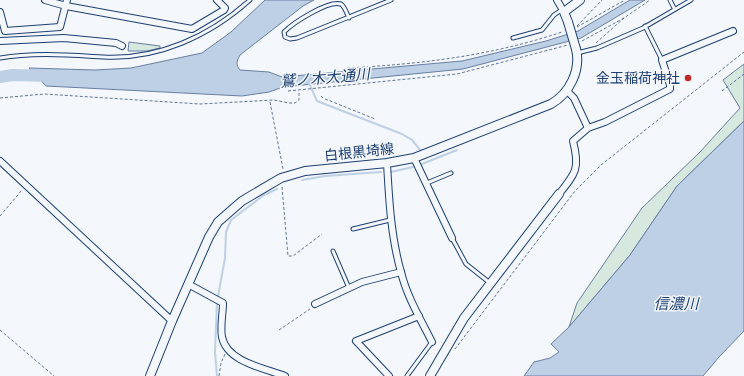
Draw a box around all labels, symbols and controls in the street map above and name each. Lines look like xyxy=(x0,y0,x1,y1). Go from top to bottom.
water label: 鷲ノ木大通川 xyxy=(279,63,373,93)
place label: 金玉稲荷神社 xyxy=(596,68,680,88)
marker: 金玉稲荷神社 xyxy=(683,73,693,83)
street label: 白根黒埼線 xyxy=(323,138,395,166)
water label: 信濃川 xyxy=(653,293,700,315)

